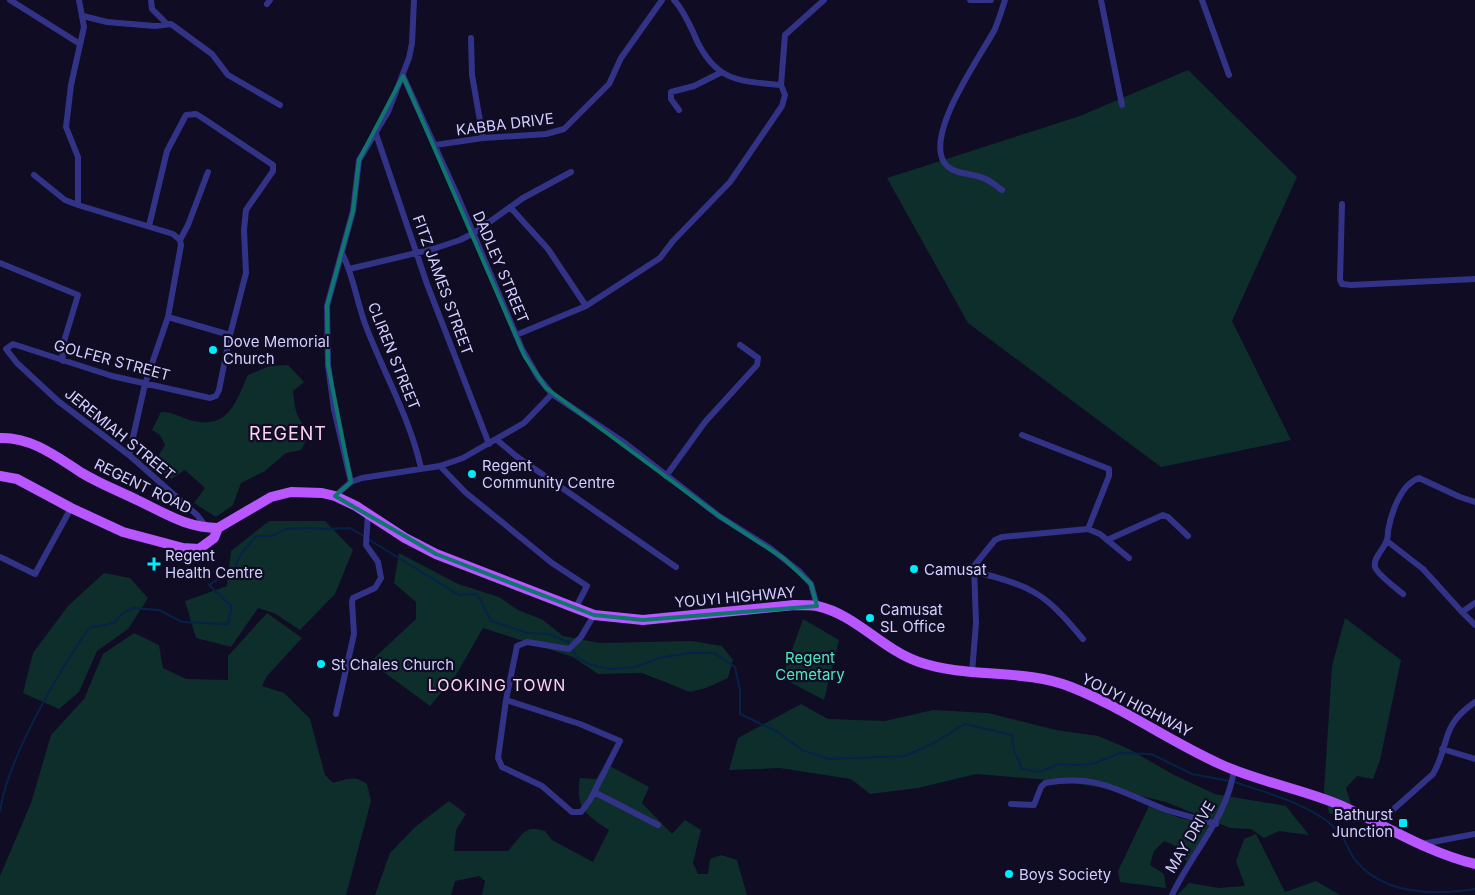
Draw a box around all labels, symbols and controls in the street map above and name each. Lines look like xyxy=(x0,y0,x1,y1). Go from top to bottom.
street label: KABBA DRIVE xyxy=(455,109,555,139)
street label: DADLEY STREET xyxy=(469,208,533,326)
street label: FITZ JAMES STREET xyxy=(409,212,477,358)
street label: CLIREN STREET xyxy=(364,299,424,413)
place label: Dove Memorial Church xyxy=(223,332,330,368)
street label: GOLFER STREET xyxy=(52,335,172,385)
marker: Dove Memorial Church xyxy=(207,344,219,356)
street label: JEREMIAH STREET xyxy=(61,384,179,484)
district label: REGENT xyxy=(249,423,327,444)
street label: REGENT ROAD xyxy=(91,454,195,518)
place label: Regent Community Centre xyxy=(482,456,615,492)
marker: Regent Community Centre xyxy=(466,468,478,480)
place label: Regent Health Centre xyxy=(165,546,263,582)
marker: Regent Health Centre xyxy=(147,557,161,571)
place label: Camusat xyxy=(924,560,987,579)
marker: Camusat xyxy=(908,563,920,575)
street label: YOUYI HIGHWAY xyxy=(674,582,796,612)
place label: Camusat SL Office xyxy=(880,600,945,636)
marker: Camusat SL Office xyxy=(864,612,876,624)
park label: Regent Cemetary xyxy=(775,648,845,684)
place label: St Chales Church xyxy=(331,655,454,674)
marker: St Chales Church xyxy=(315,658,327,670)
street label: YOUYI HIGHWAY xyxy=(1079,669,1195,741)
district label: LOOKING TOWN xyxy=(428,675,566,695)
street label: MAY DRIVE xyxy=(1161,797,1219,877)
place label: Bathurst Junction xyxy=(1332,805,1393,841)
marker: Bathurst Junction xyxy=(1397,817,1409,829)
place label: Boys Society xyxy=(1019,865,1112,884)
marker: Boys Society xyxy=(1003,868,1015,880)

